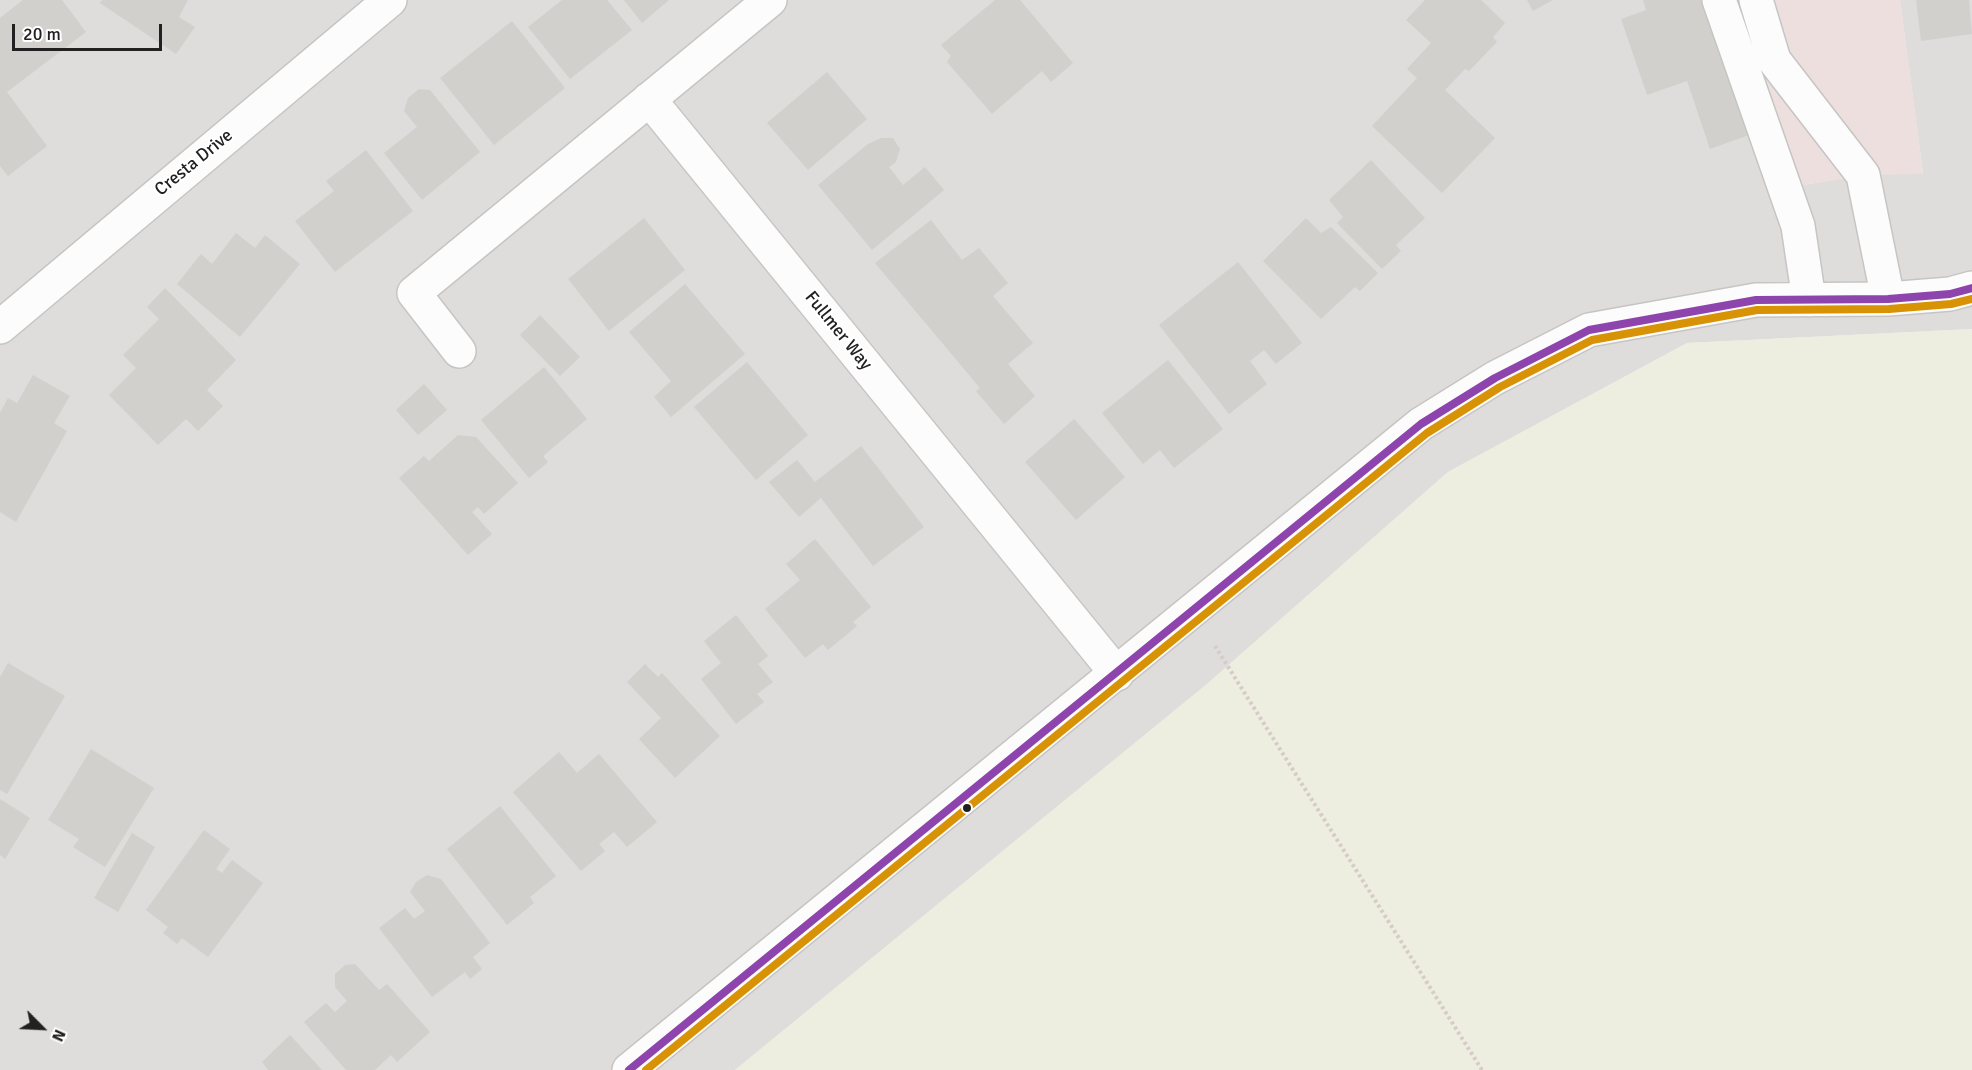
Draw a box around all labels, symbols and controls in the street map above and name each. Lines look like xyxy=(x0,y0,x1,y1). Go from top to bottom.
scale bar xyxy=(15,12,165,50)
text: 20 m xyxy=(23,23,61,45)
street label: Cresta Drive xyxy=(151,125,237,201)
street label: Fullmer Way xyxy=(800,287,876,375)
unlabelled marker xyxy=(961,802,973,814)
north arrow xyxy=(12,998,72,1058)
text: N xyxy=(47,1026,70,1044)

